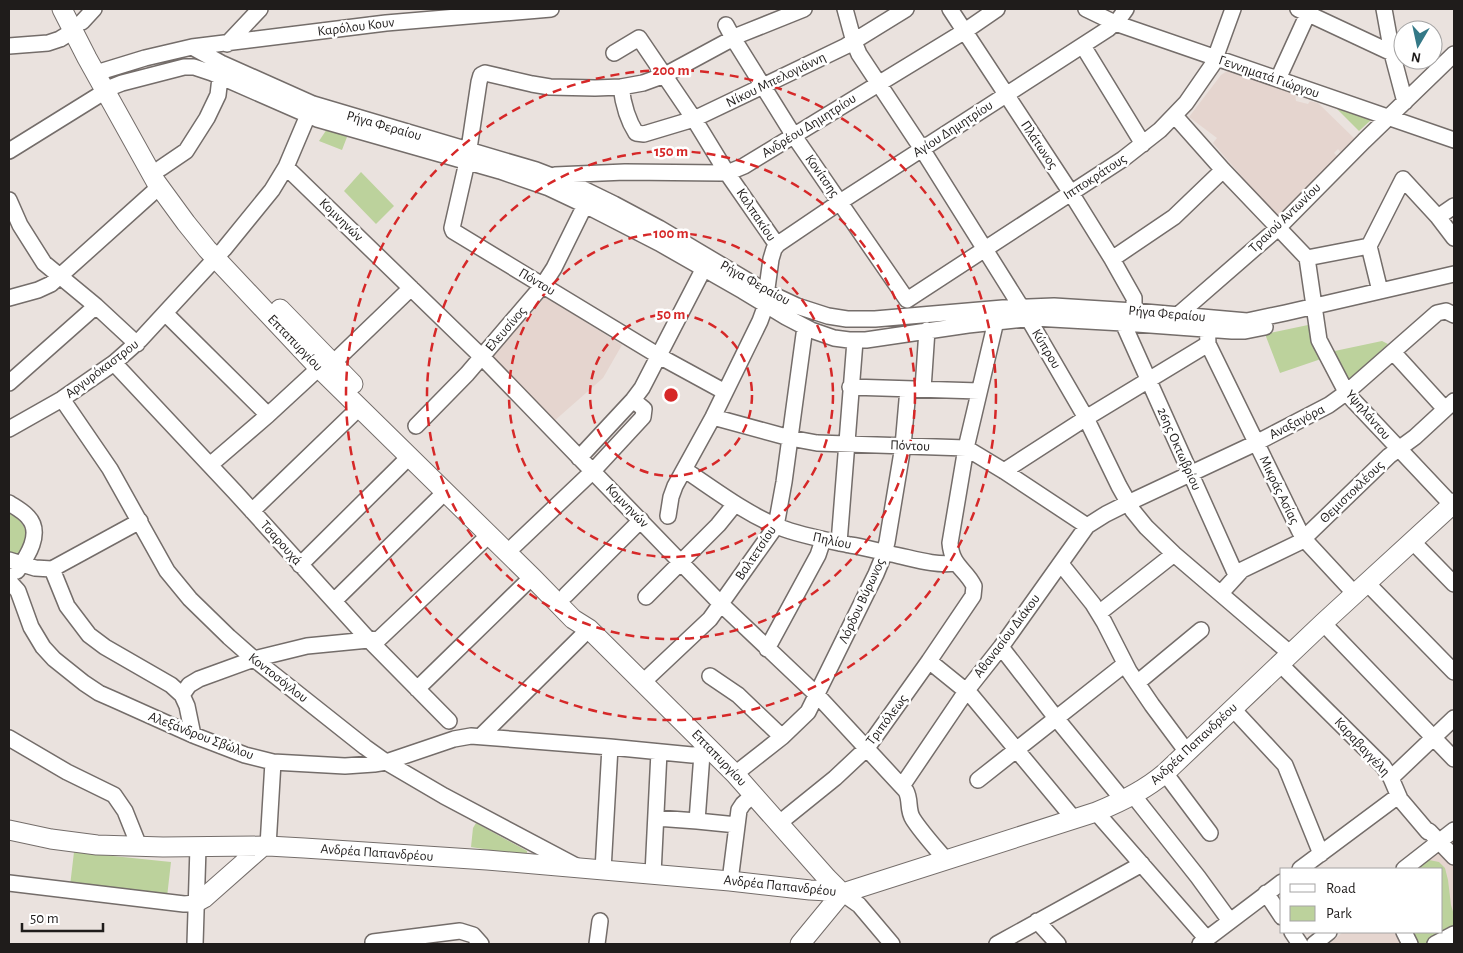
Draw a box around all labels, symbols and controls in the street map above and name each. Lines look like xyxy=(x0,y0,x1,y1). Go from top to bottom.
street label: Καρόλου Κουν xyxy=(317,15,395,39)
north arrow xyxy=(1393,20,1443,70)
text: N xyxy=(1410,49,1422,65)
street label: Νίκου Μπελογιάννη xyxy=(724,50,828,110)
street label: Γεννηματά Γιώργου xyxy=(1217,53,1321,101)
text: 200 m xyxy=(652,63,690,78)
street label: Ανδρέου Δημητρίου xyxy=(759,91,859,161)
street label: Αγίου Δημητρίου xyxy=(910,98,996,160)
street label: Ρήγα Φεραίου xyxy=(345,109,423,143)
street label: Πλάτωνος xyxy=(1018,118,1060,172)
text: 150 m xyxy=(654,144,688,159)
street label: Ιπποκράτους xyxy=(1061,151,1130,203)
street label: Κονίτσης xyxy=(802,152,842,200)
street label: Τρανού Αντωνίου xyxy=(1246,180,1324,256)
street label: Καλπακίου xyxy=(733,186,779,244)
street label: Κομνηνών xyxy=(316,196,366,244)
text: 100 m xyxy=(653,226,689,241)
street label: Ρήγα Φεραίου xyxy=(718,258,792,308)
street label: Πόντου xyxy=(516,266,558,298)
street label: Ελευσίνος xyxy=(483,303,530,354)
street label: Ρήγα Φεραίου xyxy=(1128,304,1206,324)
text: 50 m xyxy=(657,307,685,322)
street label: Επταπυργίου xyxy=(265,312,325,374)
street label: Κύπρου xyxy=(1029,327,1063,371)
street label: Αργυρόκαστρου xyxy=(63,337,141,401)
centre of rings xyxy=(662,386,680,404)
street label: Υψηλάντου xyxy=(1343,387,1393,443)
street label: Αναξαγόρα xyxy=(1267,402,1327,442)
street label: 26ης Οκτωβρίου xyxy=(1155,406,1203,492)
street label: Πόντου xyxy=(890,438,930,454)
street label: Μικράς Ασίας xyxy=(1256,454,1302,527)
street label: Θεμιστοκλέους xyxy=(1317,458,1387,526)
street label: Κομνηνών xyxy=(603,481,651,531)
street label: Τσαρουχά xyxy=(258,518,304,568)
street label: Βαλτετσίου xyxy=(733,523,779,583)
street label: Πηλίου xyxy=(811,530,853,552)
street label: Λόρδου Βύρωνος xyxy=(836,556,888,646)
street label: Αθανασίου Διάκου xyxy=(971,592,1043,680)
street label: Κοντοσόγλου xyxy=(246,651,310,705)
street label: Τριπόλεως xyxy=(864,692,911,748)
street label: Ανδρέα Παπανδρέου xyxy=(1148,700,1240,788)
street label: Αλεξάνδρου Σβώλου xyxy=(146,709,256,763)
street label: Καραβαγγέλη xyxy=(1331,715,1393,779)
street label: Επταπυργίου xyxy=(689,727,749,789)
street label: Ανδρέα Παπανδρέου xyxy=(320,842,434,864)
legend xyxy=(1280,868,1443,933)
street label: Ανδρέα Παπανδρέου xyxy=(723,873,837,899)
text: Road xyxy=(1326,881,1356,896)
scale bar xyxy=(22,900,104,932)
text: Park xyxy=(1326,906,1352,921)
text: 50 m xyxy=(30,911,59,926)

